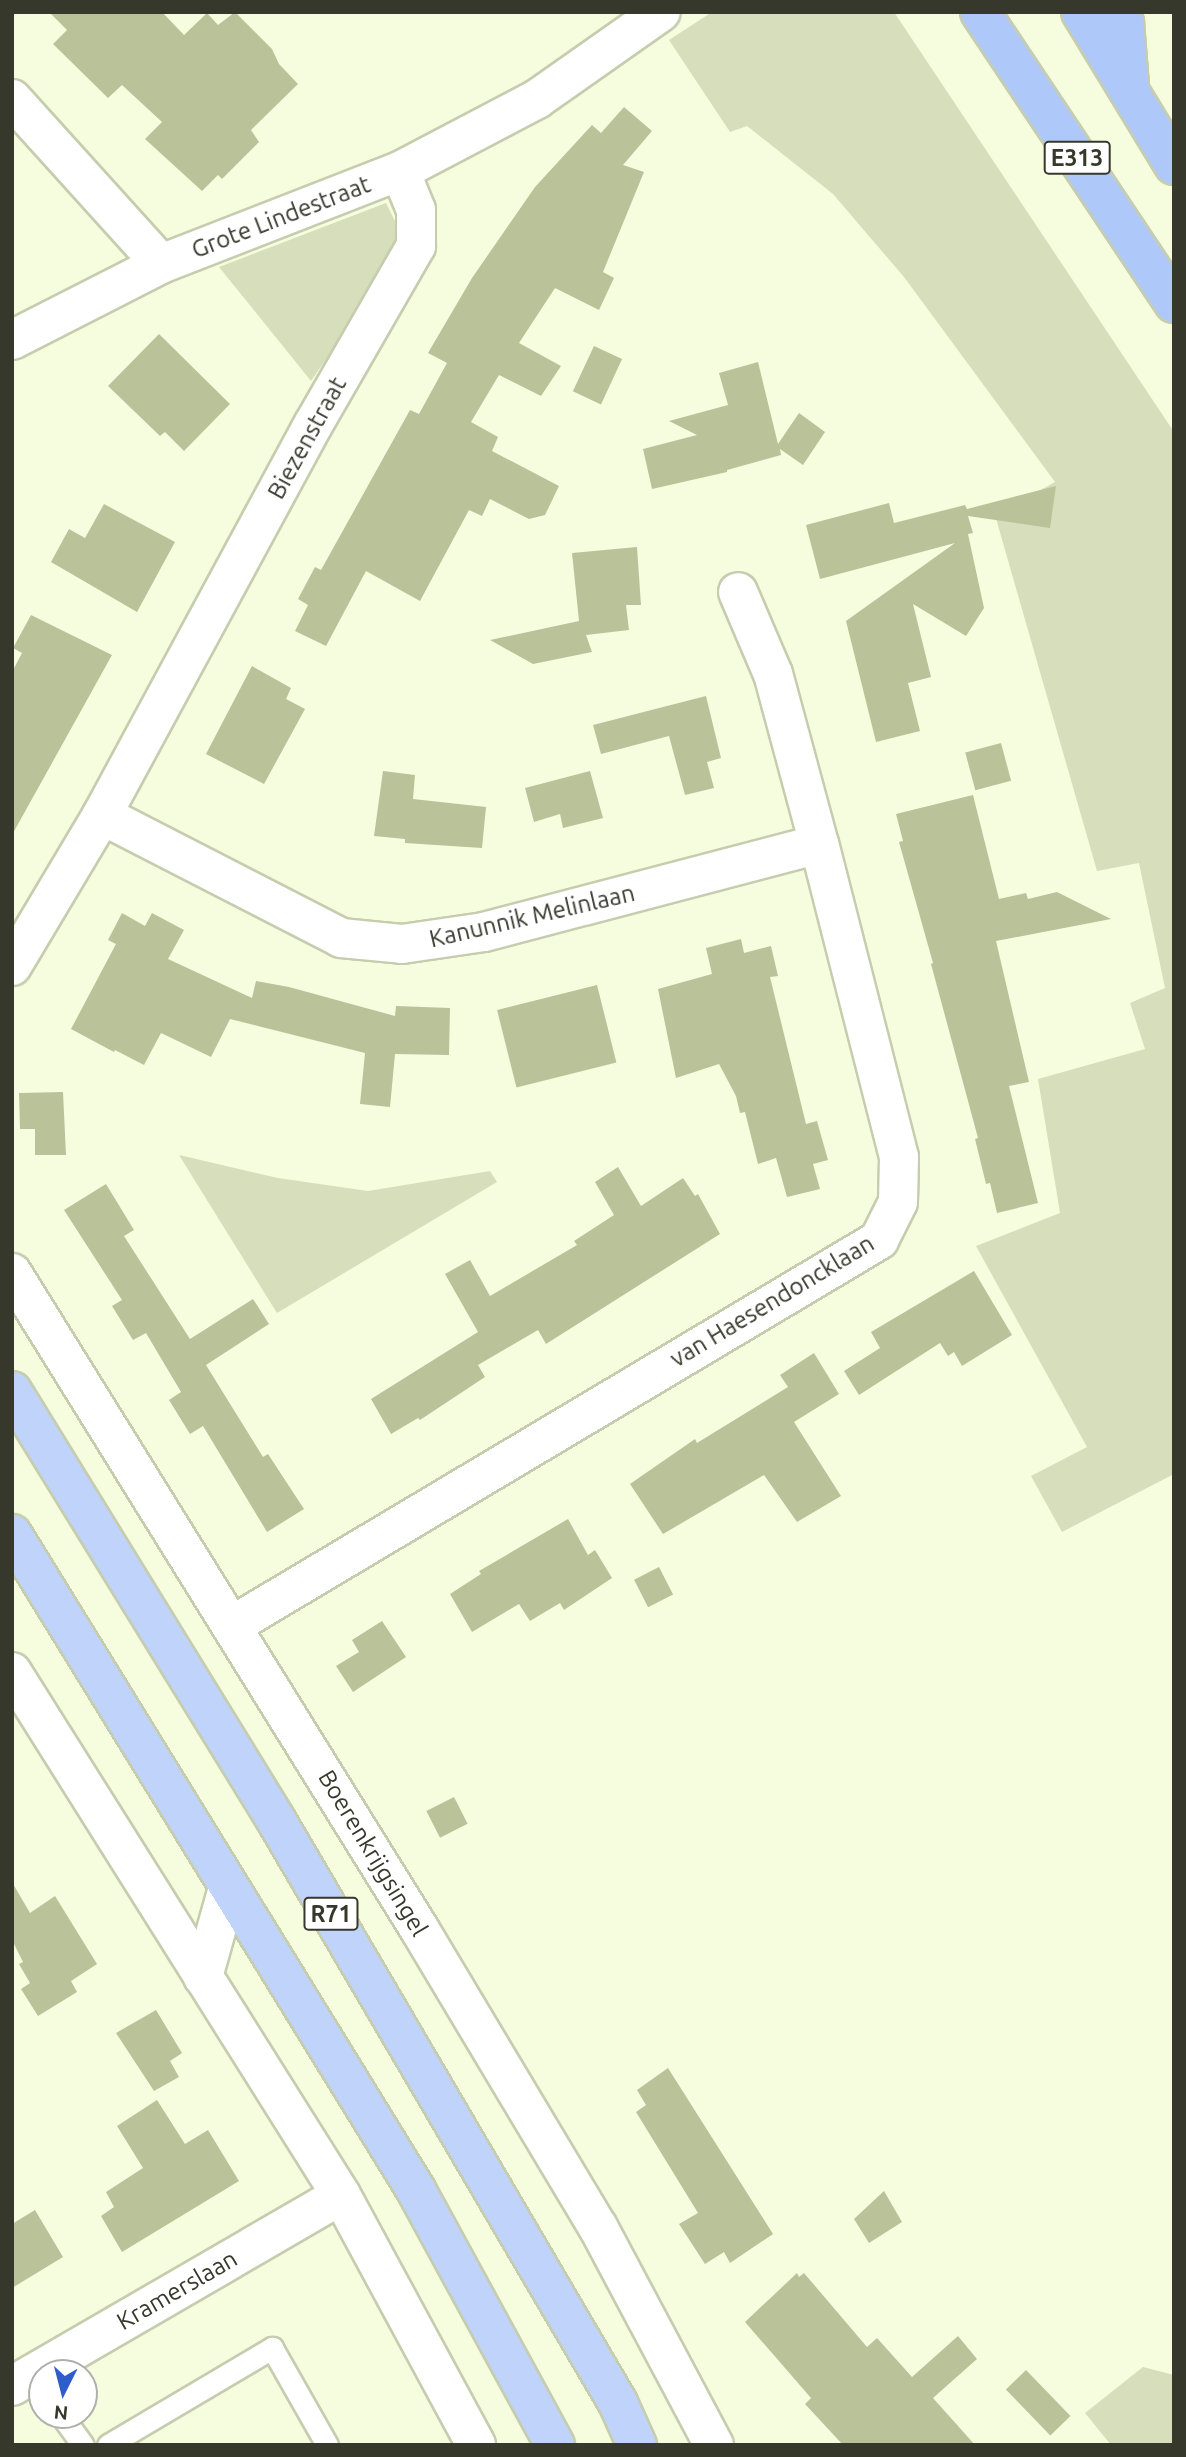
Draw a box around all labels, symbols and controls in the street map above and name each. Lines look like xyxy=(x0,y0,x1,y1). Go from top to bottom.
road number: E313 xyxy=(1042,139,1112,178)
street label: Grote Lindestraat xyxy=(188,170,374,264)
street label: Biezenstraat xyxy=(262,372,352,504)
street label: Kanunnik Melinlaan xyxy=(427,878,637,954)
street label: van Haesendoncklaan xyxy=(665,1229,879,1373)
street label: Boerenkrijgsingel xyxy=(312,1765,434,1941)
road number: R71 xyxy=(303,1895,359,1934)
street label: Kramerslaan xyxy=(112,2244,242,2336)
north arrow xyxy=(28,2359,98,2429)
text: N xyxy=(53,2401,69,2425)

